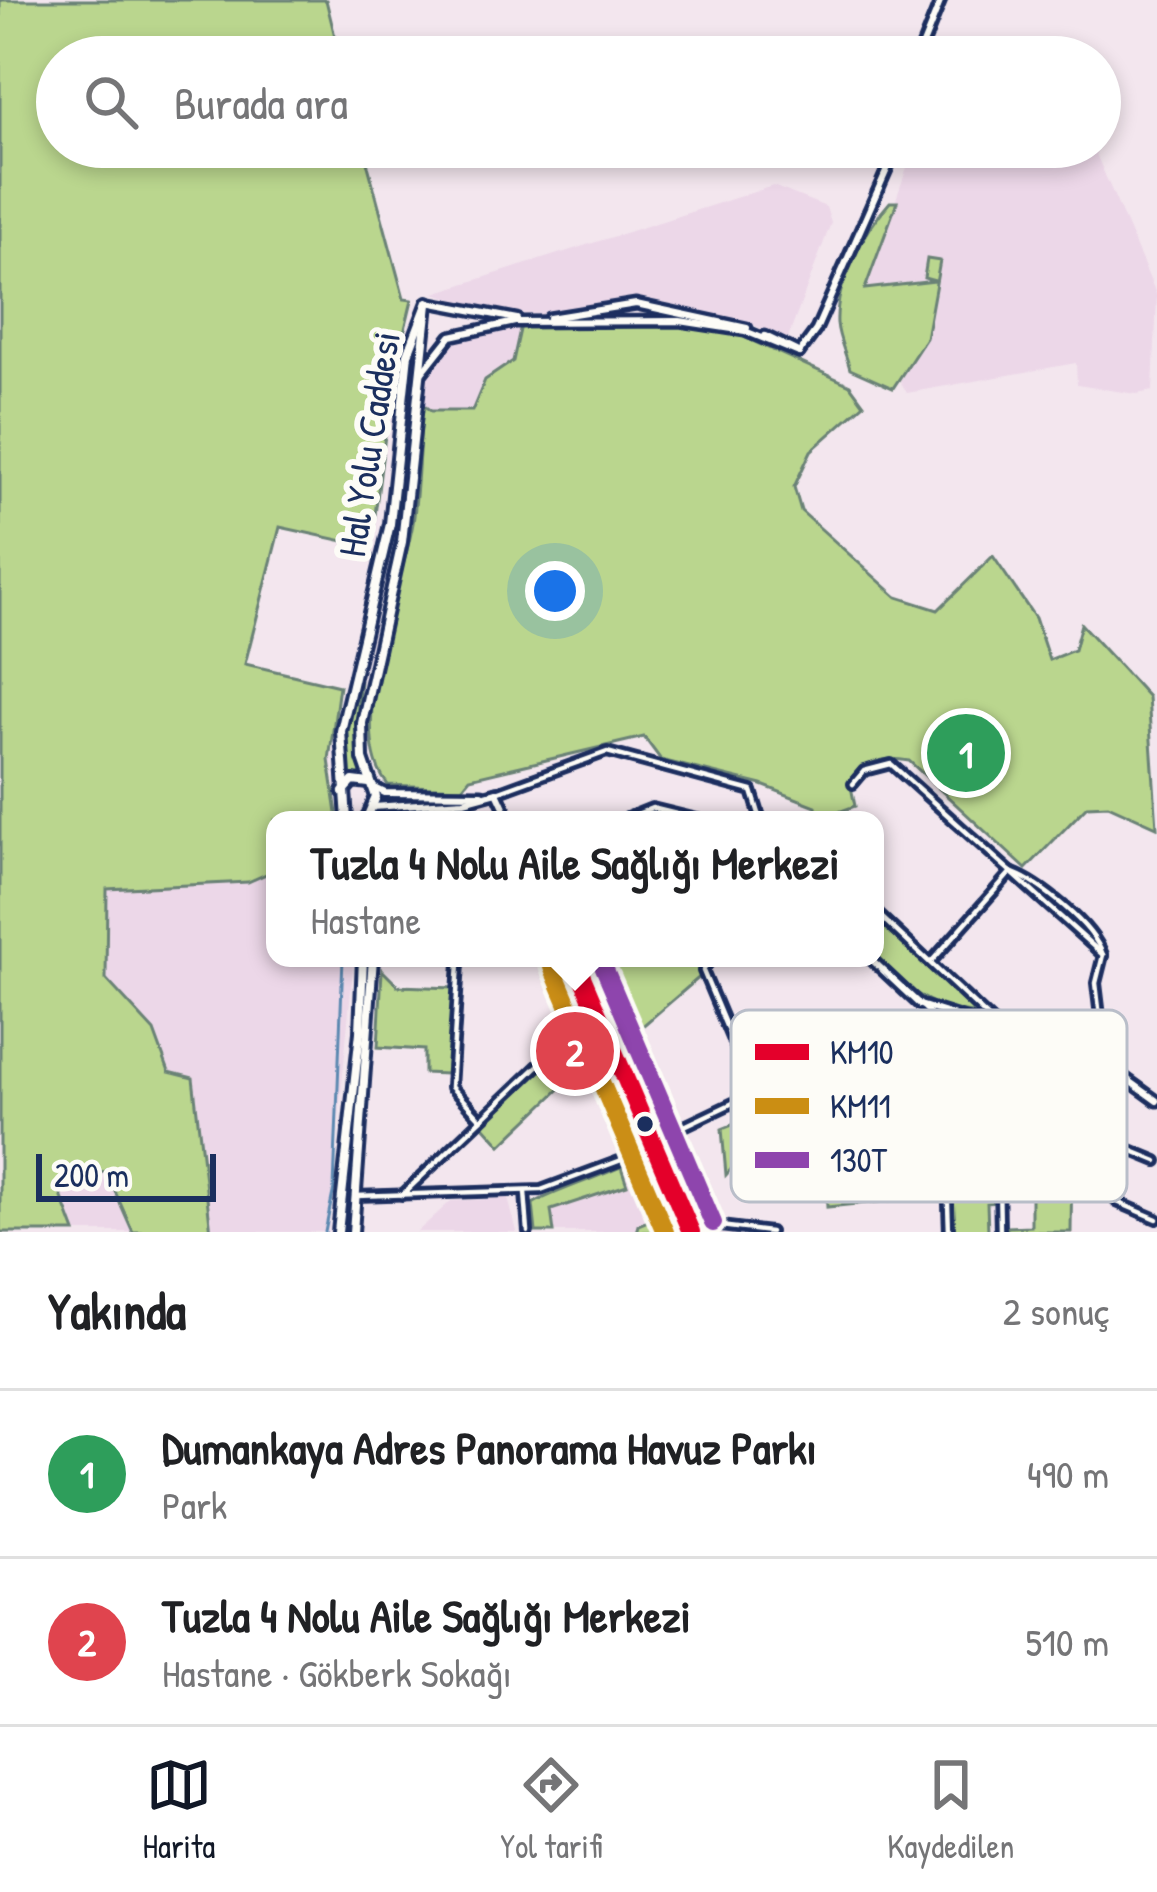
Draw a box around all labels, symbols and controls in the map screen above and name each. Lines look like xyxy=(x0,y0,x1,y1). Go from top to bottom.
search box xyxy=(36,36,1121,168)
icon: search xyxy=(78,69,144,135)
text: Burada ara xyxy=(174,72,348,133)
street label: Hal Yolu Caddesi xyxy=(324,328,412,560)
your location xyxy=(525,561,585,621)
pin: 1 xyxy=(927,708,1005,798)
popup xyxy=(266,811,884,967)
text: Tuzla 4 Nolu Aile Sağlığı Merkezi xyxy=(311,832,839,893)
text: Hastane xyxy=(311,893,421,946)
pin: 2 xyxy=(536,1006,614,1096)
legend xyxy=(731,1010,1127,1202)
text: KM10 xyxy=(830,1030,894,1074)
text: KM11 xyxy=(830,1084,891,1128)
unlabelled marker xyxy=(634,1113,656,1135)
text: 130T xyxy=(830,1138,888,1182)
scale bar xyxy=(36,1148,216,1201)
text: 200 m xyxy=(54,1153,129,1197)
text: Yakında xyxy=(48,1276,186,1345)
text: 2 sonuç xyxy=(1003,1284,1109,1337)
text: Dumankaya Adres Panorama Havuz Parkı xyxy=(162,1417,817,1478)
text: 1 xyxy=(80,1447,94,1500)
text: 490 m xyxy=(1027,1447,1109,1500)
text: Park xyxy=(162,1478,227,1531)
text: Tuzla 4 Nolu Aile Sağlığı Merkezi xyxy=(162,1585,691,1646)
text: 2 xyxy=(78,1615,96,1668)
text: 510 m xyxy=(1025,1615,1109,1668)
text: Hastane · Gökberk Sokağı xyxy=(162,1646,512,1699)
tab: Harita xyxy=(143,1752,215,1868)
tab: Yol tarifi xyxy=(500,1752,602,1868)
tab: Kaydedilen xyxy=(887,1752,1014,1868)

